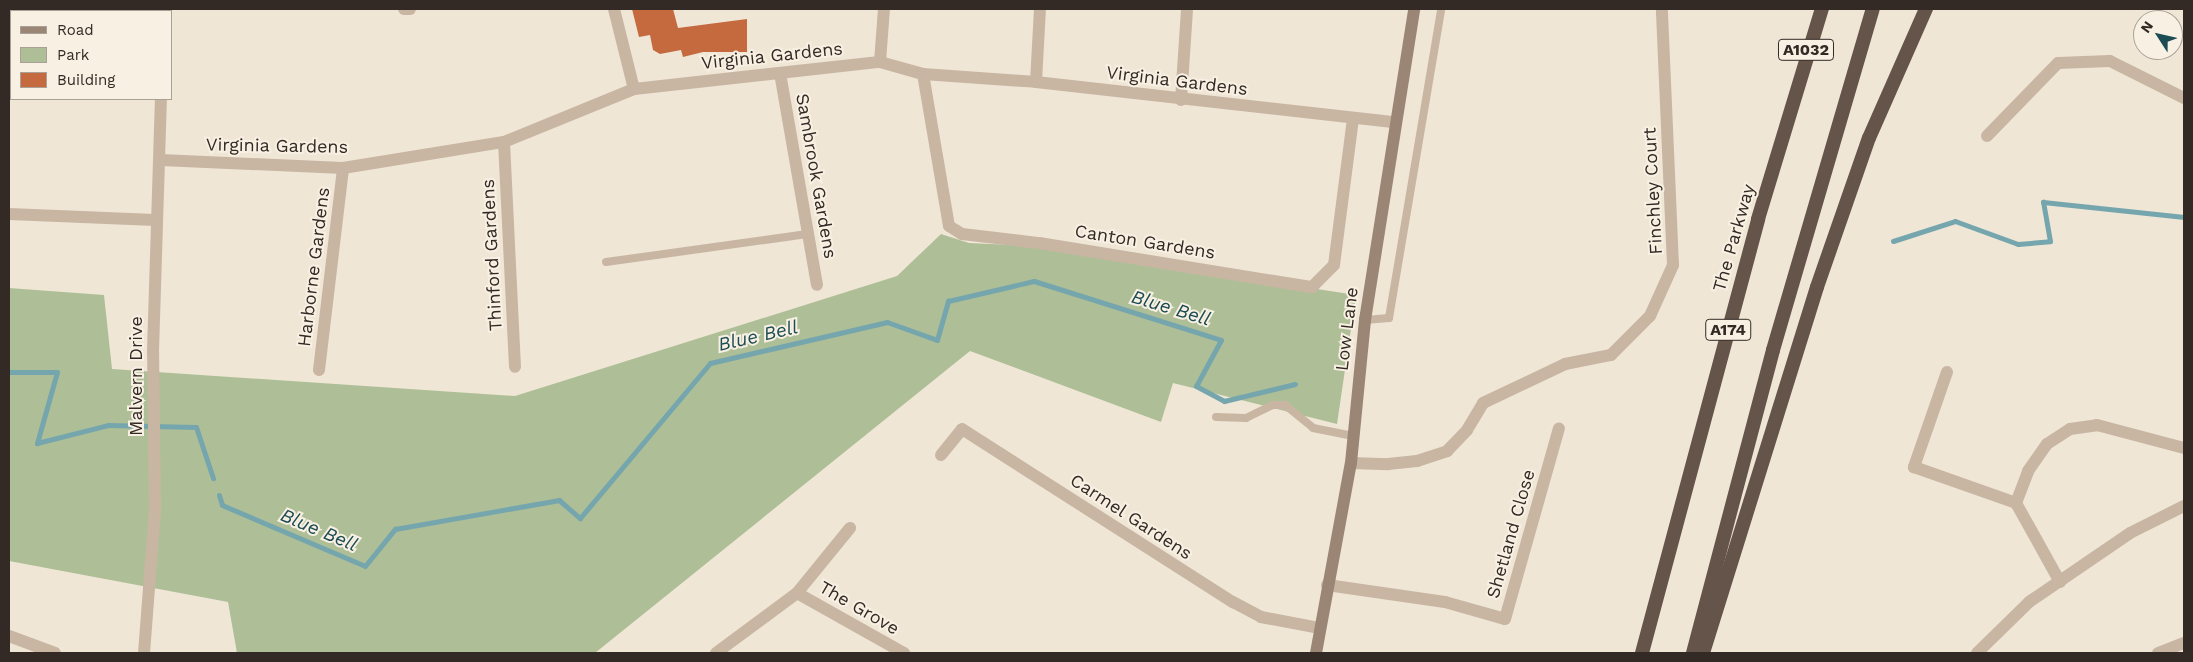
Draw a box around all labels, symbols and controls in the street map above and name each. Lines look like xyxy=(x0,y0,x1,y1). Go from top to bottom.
legend xyxy=(10,10,172,100)
north arrow xyxy=(2133,10,2183,60)
text: N xyxy=(2137,18,2156,36)
text: Road xyxy=(57,21,94,39)
road number: A1032 xyxy=(1777,36,1835,64)
street label: Virginia Gardens xyxy=(700,38,844,74)
text: Park xyxy=(57,46,89,64)
street label: Virginia Gardens xyxy=(1105,62,1249,100)
text: Building xyxy=(57,71,115,89)
street label: Sambrook Gardens xyxy=(791,92,841,260)
street label: Finchley Court xyxy=(1639,127,1667,255)
street label: Virginia Gardens xyxy=(206,134,348,158)
street label: Thinford Gardens xyxy=(477,178,507,332)
street label: The Parkway xyxy=(1708,182,1760,294)
street label: Harborne Gardens xyxy=(294,186,334,348)
street label: Canton Gardens xyxy=(1073,220,1217,264)
water label: Blue Bell xyxy=(1129,285,1213,331)
street label: Low Lane xyxy=(1331,286,1363,372)
street label: Malvern Drive xyxy=(125,316,147,436)
water label: Blue Bell xyxy=(716,316,800,356)
road number: A174 xyxy=(1704,316,1752,344)
street label: Shetland Close xyxy=(1482,467,1540,601)
street label: Carmel Gardens xyxy=(1066,469,1196,565)
water label: Blue Bell xyxy=(277,504,361,556)
street label: The Grove xyxy=(815,576,903,640)

